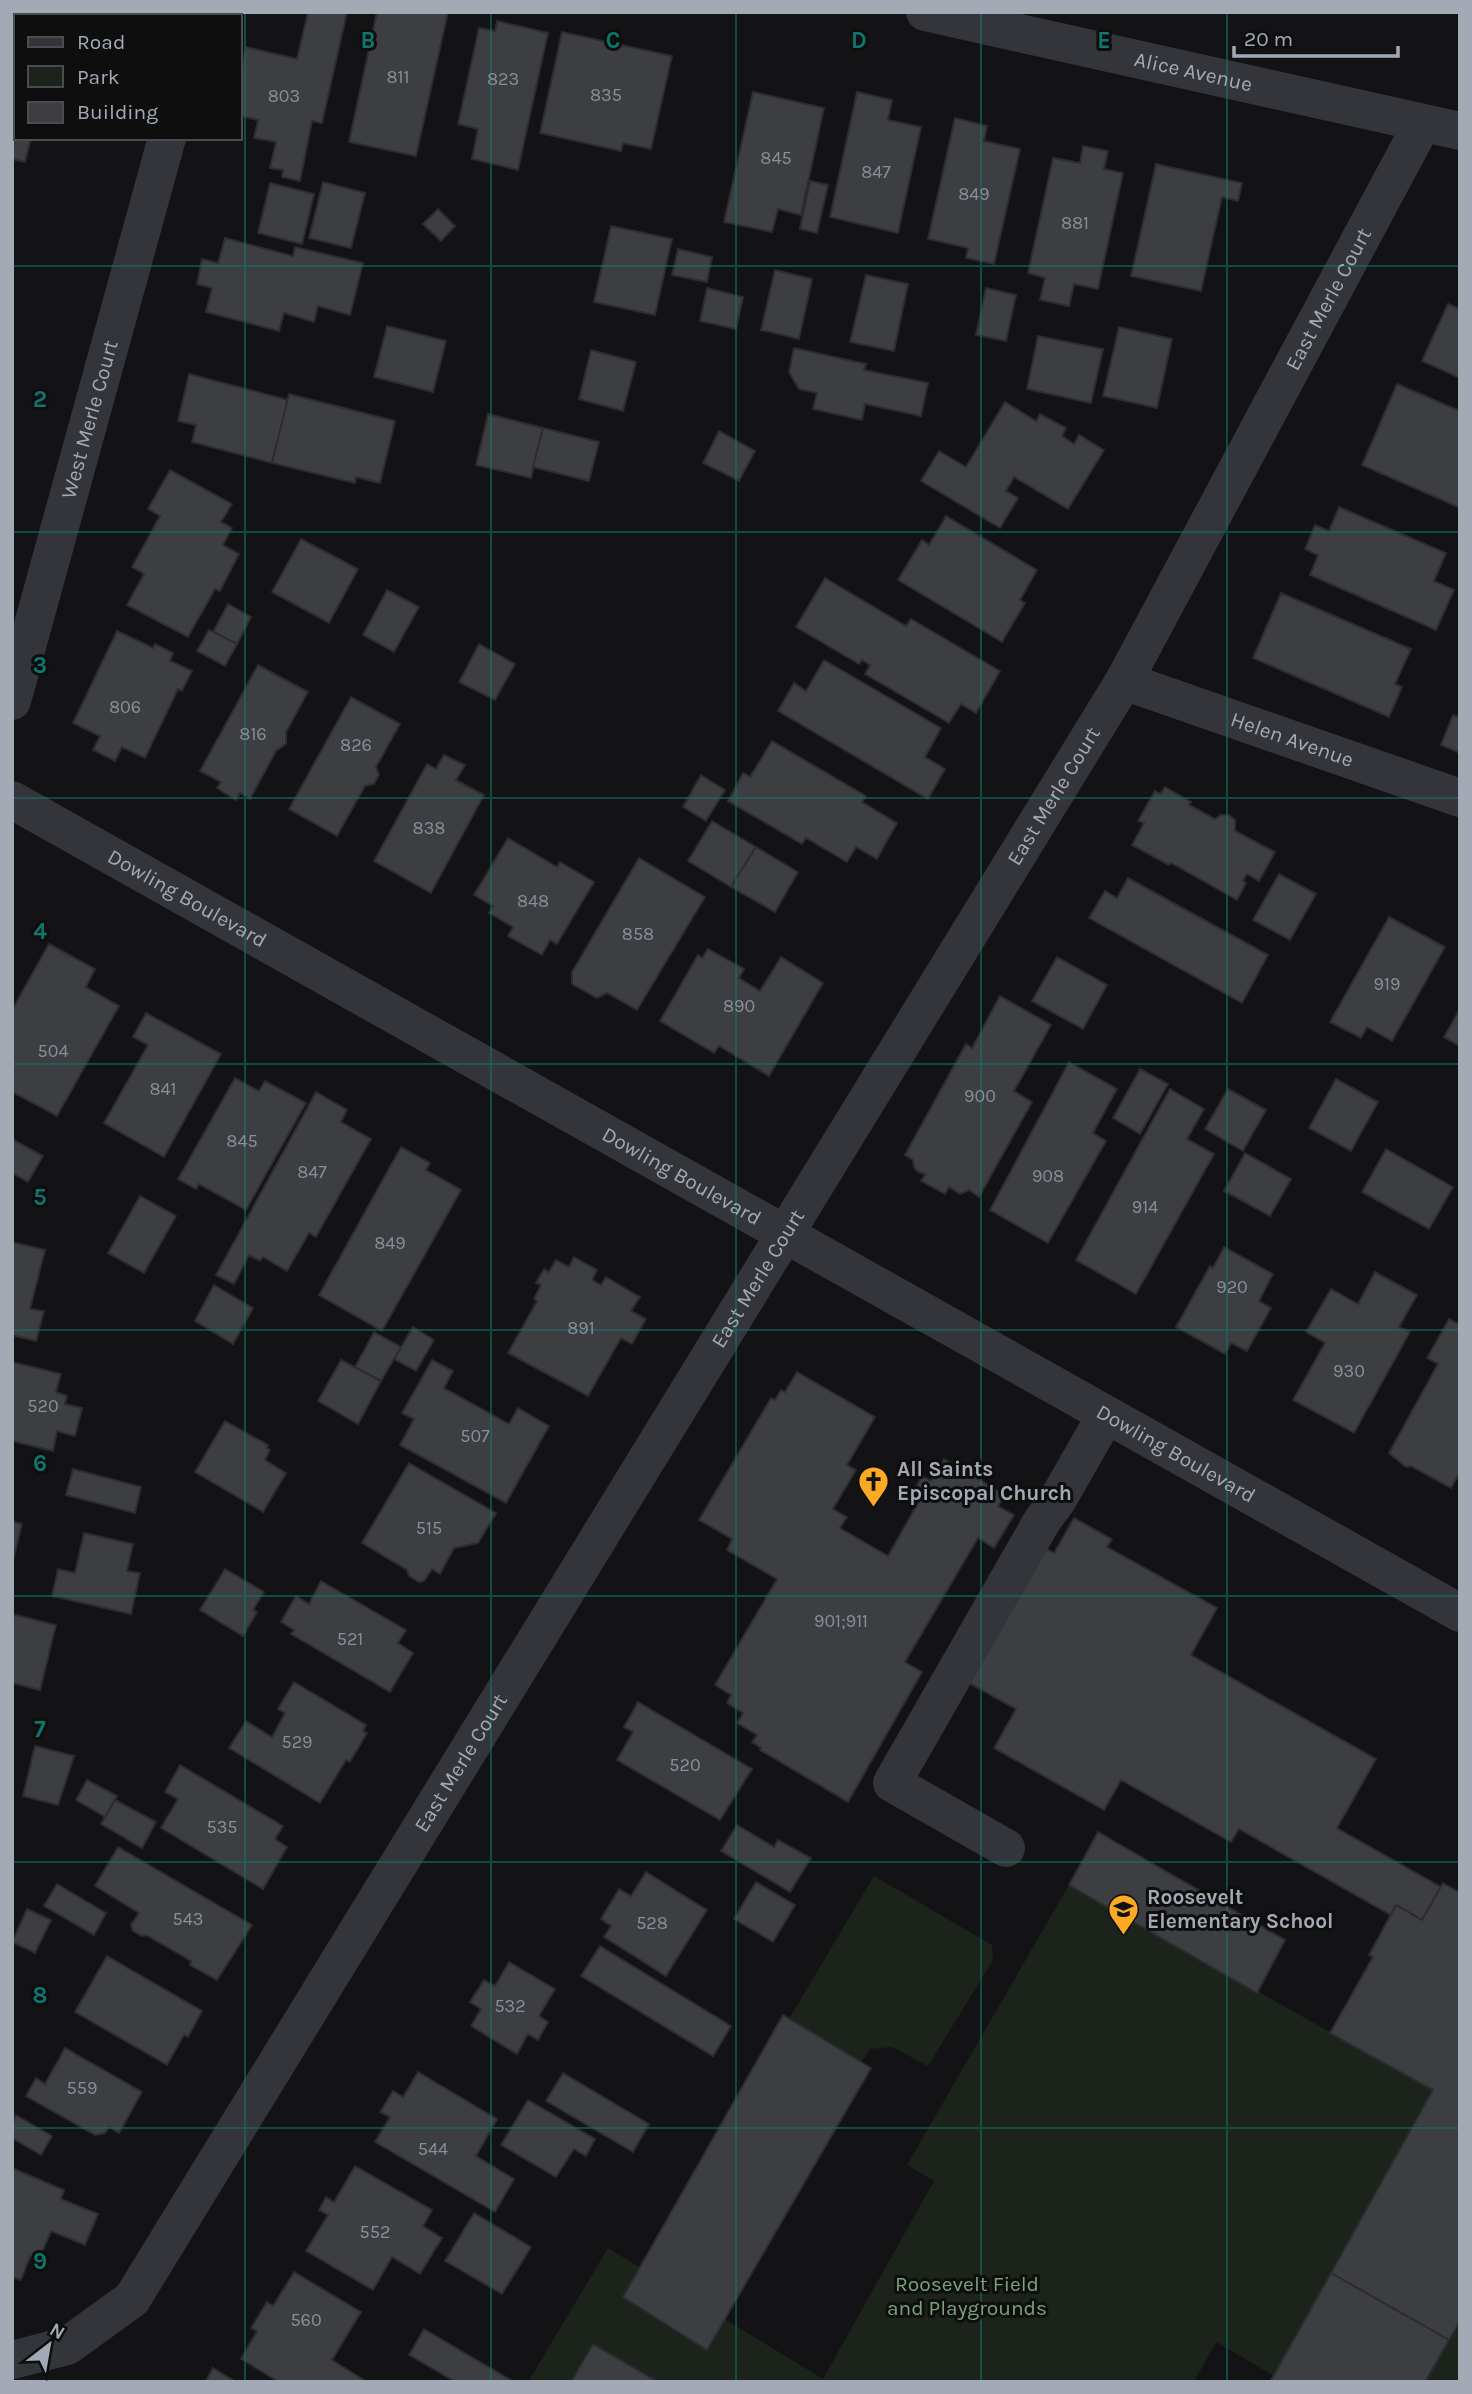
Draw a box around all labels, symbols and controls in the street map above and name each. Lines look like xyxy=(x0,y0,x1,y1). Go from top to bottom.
legend xyxy=(14,14,242,140)
scale bar xyxy=(1234,14,1398,58)
text: B xyxy=(361,27,375,54)
text: C xyxy=(606,27,620,54)
text: D xyxy=(851,27,867,54)
text: E xyxy=(1097,27,1111,54)
text: 20 m xyxy=(1244,27,1293,51)
text: Road xyxy=(77,30,125,54)
street label: Alice Avenue xyxy=(1132,47,1255,96)
text: Park xyxy=(77,65,120,89)
house number: 811 xyxy=(387,66,409,88)
house number: 823 xyxy=(487,68,519,90)
house number: 835 xyxy=(590,84,622,106)
house number: 803 xyxy=(268,85,300,107)
text: Building xyxy=(77,100,158,124)
house number: 845 xyxy=(760,147,792,169)
house number: 847 xyxy=(861,161,891,183)
house number: 849 xyxy=(958,183,990,205)
house number: 881 xyxy=(1061,212,1089,234)
street label: East Merle Court xyxy=(1281,224,1376,374)
street label: West Merle Court xyxy=(56,337,123,501)
text: 2 xyxy=(33,386,47,413)
text: 3 xyxy=(33,652,47,679)
house number: 806 xyxy=(109,696,141,718)
street label: Helen Avenue xyxy=(1228,707,1357,772)
street label: East Merle Court xyxy=(1002,722,1105,869)
house number: 816 xyxy=(239,723,267,745)
house number: 826 xyxy=(340,734,372,756)
house number: 838 xyxy=(413,817,445,839)
street label: Dowling Boulevard xyxy=(104,844,271,953)
house number: 848 xyxy=(517,890,549,912)
text: 4 xyxy=(33,918,47,945)
house number: 858 xyxy=(622,923,654,945)
house number: 919 xyxy=(1374,973,1400,995)
house number: 890 xyxy=(723,995,755,1017)
house number: 504 xyxy=(38,1040,68,1062)
house number: 841 xyxy=(149,1078,177,1100)
house number: 900 xyxy=(964,1085,996,1107)
street label: Dowling Boulevard xyxy=(598,1122,765,1230)
house number: 845 xyxy=(226,1130,258,1152)
house number: 847 xyxy=(297,1161,327,1183)
house number: 908 xyxy=(1032,1165,1064,1187)
text: 5 xyxy=(33,1184,47,1211)
house number: 914 xyxy=(1132,1196,1158,1218)
street label: East Merle Court xyxy=(706,1205,809,1352)
house number: 849 xyxy=(374,1232,406,1254)
house number: 920 xyxy=(1216,1276,1248,1298)
house number: 891 xyxy=(567,1317,595,1339)
house number: 930 xyxy=(1333,1360,1365,1382)
house number: 520 xyxy=(27,1395,59,1417)
street label: Dowling Boulevard xyxy=(1092,1399,1260,1508)
house number: 507 xyxy=(460,1425,490,1447)
text: 6 xyxy=(33,1450,47,1477)
place label: All Saints Episcopal Church xyxy=(897,1457,1072,1505)
church icon: All Saints Episcopal Church xyxy=(857,1464,891,1508)
house number: 515 xyxy=(416,1517,442,1539)
house number: 901;911 xyxy=(814,1610,868,1632)
house number: 521 xyxy=(337,1628,363,1650)
street label: East Merle Court xyxy=(409,1689,512,1836)
text: 7 xyxy=(34,1716,46,1743)
house number: 529 xyxy=(281,1731,313,1753)
house number: 520 xyxy=(669,1754,701,1776)
house number: 535 xyxy=(207,1816,237,1838)
place label: Roosevelt Elementary School xyxy=(1147,1885,1333,1933)
school or university icon: Roosevelt Elementary School xyxy=(1107,1892,1141,1936)
house number: 543 xyxy=(173,1908,203,1930)
house number: 528 xyxy=(636,1912,668,1934)
text: 8 xyxy=(33,1982,47,2009)
house number: 532 xyxy=(494,1995,526,2017)
house number: 559 xyxy=(67,2077,97,2099)
house number: 544 xyxy=(418,2138,448,2160)
house number: 552 xyxy=(360,2221,390,2243)
text: 9 xyxy=(33,2248,47,2275)
park label: Roosevelt Field and Playgrounds xyxy=(887,2272,1047,2320)
house number: 560 xyxy=(290,2309,322,2331)
north arrow xyxy=(14,2310,84,2380)
text: N xyxy=(46,2318,69,2344)

